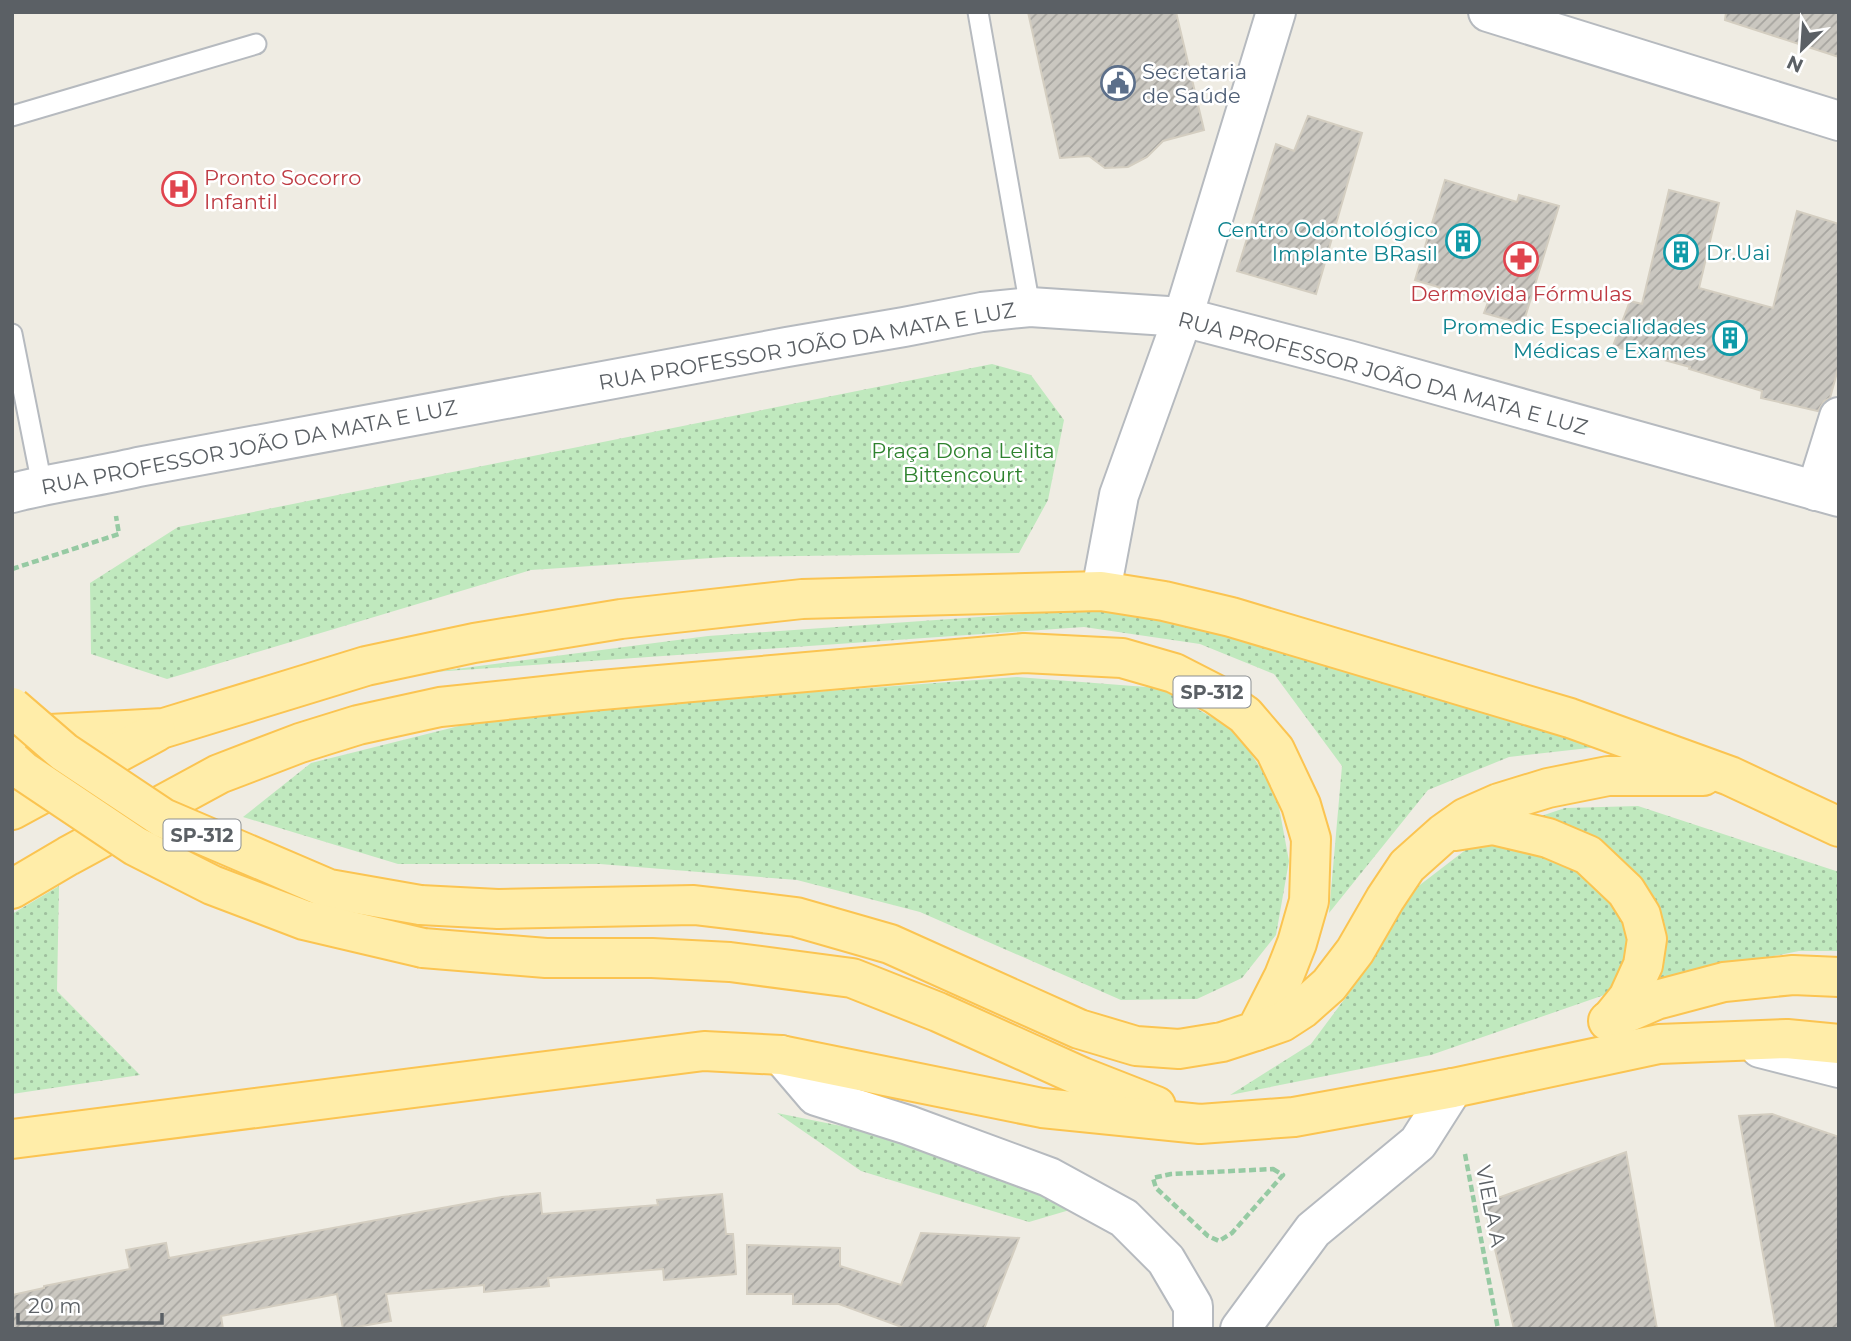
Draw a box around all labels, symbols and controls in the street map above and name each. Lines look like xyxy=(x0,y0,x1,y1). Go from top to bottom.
north arrow xyxy=(1767,14,1837,84)
text: N xyxy=(1783,50,1807,78)
place label: Secretaria de Saúde xyxy=(1142,59,1247,108)
public building icon: Secretaria de Saúde xyxy=(1099,64,1137,102)
place label: Pronto Socorro Infantil xyxy=(204,165,361,214)
hospital icon: Pronto Socorro Infantil xyxy=(160,170,198,208)
place label: Centro Odontológico Implante BRasil xyxy=(1217,217,1438,266)
building icon: Centro Odontológico Implante BRasil xyxy=(1444,222,1482,260)
building icon: Dr.Uai xyxy=(1662,233,1700,271)
pharmacy icon: Dermovida Fórmulas xyxy=(1502,240,1540,278)
place label: Dr.Uai xyxy=(1706,240,1771,265)
place label: Dermovida Fórmulas xyxy=(1410,281,1632,306)
street label: RUA PROFESSOR JOÃO DA MATA E LUZ xyxy=(597,297,1017,395)
street label: RUA PROFESSOR JOÃO DA MATA E LUZ xyxy=(1175,306,1591,440)
place label: Promedic Especialidades Médicas e Exames xyxy=(1442,314,1706,363)
building icon: Promedic Especialidades Médicas e Exames xyxy=(1711,319,1749,357)
street label: RUA PROFESSOR JOÃO DA MATA E LUZ xyxy=(39,394,459,500)
park label: Praça Dona Lelita Bittencourt xyxy=(871,438,1055,487)
road number: SP-312 xyxy=(1174,677,1250,708)
road number: SP-312 xyxy=(164,820,241,850)
street label: VIELA A xyxy=(1471,1163,1511,1250)
scale bar xyxy=(18,1282,161,1326)
text: 20 m xyxy=(28,1293,82,1318)

